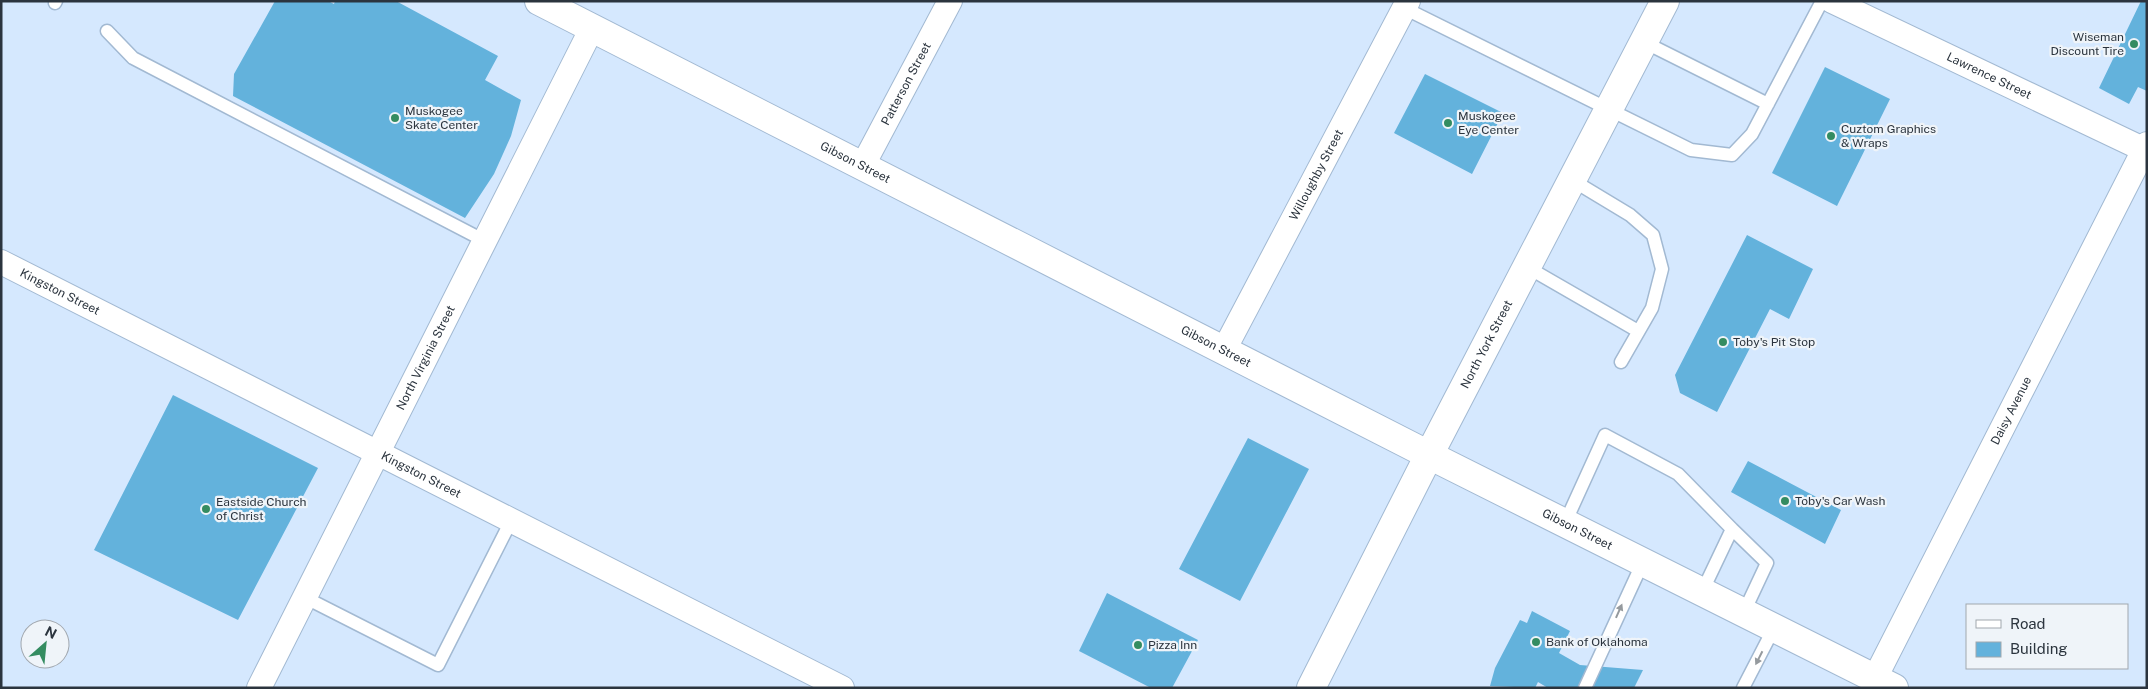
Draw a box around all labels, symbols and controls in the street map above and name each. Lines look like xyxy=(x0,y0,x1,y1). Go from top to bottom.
place label: Wiseman Discount Tire xyxy=(2051,30,2124,58)
marker: Wiseman Discount Tire xyxy=(2128,38,2140,50)
street label: Patterson Street xyxy=(878,40,934,128)
street label: Lawrence Street xyxy=(1944,50,2034,102)
place label: Muskogee Skate Center xyxy=(405,104,478,132)
place label: Muskogee Eye Center xyxy=(1458,109,1519,137)
marker: Muskogee Skate Center xyxy=(389,112,401,124)
marker: Muskogee Eye Center xyxy=(1442,117,1454,129)
place label: Cuztom Graphics & Wraps xyxy=(1841,122,1936,150)
street label: Willoughby Street xyxy=(1287,127,1346,223)
marker: Cuztom Graphics & Wraps xyxy=(1825,130,1837,142)
street label: Gibson Street xyxy=(818,139,893,186)
street label: Kingston Street xyxy=(18,266,102,318)
street label: North York Street xyxy=(1458,297,1515,391)
street label: North Virginia Street xyxy=(393,303,458,412)
street label: Gibson Street xyxy=(1179,323,1254,370)
place label: Toby's Pit Stop xyxy=(1733,335,1815,349)
marker: Toby's Pit Stop xyxy=(1717,336,1729,348)
street label: Daisy Avenue xyxy=(1988,374,2034,447)
street label: Kingston Street xyxy=(379,449,464,501)
place label: Toby's Car Wash xyxy=(1795,494,1885,508)
place label: Eastside Church of Christ xyxy=(216,495,307,523)
marker: Toby's Car Wash xyxy=(1779,495,1791,507)
marker: Eastside Church of Christ xyxy=(200,503,212,515)
street label: Gibson Street xyxy=(1540,506,1615,553)
one-way arrow xyxy=(1615,604,1623,618)
legend xyxy=(1966,604,2128,669)
text: Road xyxy=(2010,615,2046,632)
north arrow xyxy=(20,619,70,669)
text: N xyxy=(42,623,59,642)
place label: Bank of Oklahoma xyxy=(1546,635,1648,649)
marker: Bank of Oklahoma xyxy=(1530,636,1542,648)
place label: Pizza Inn xyxy=(1148,638,1197,652)
marker: Pizza Inn xyxy=(1132,639,1144,651)
text: Building xyxy=(2010,640,2068,657)
one-way arrow xyxy=(1755,651,1763,665)

